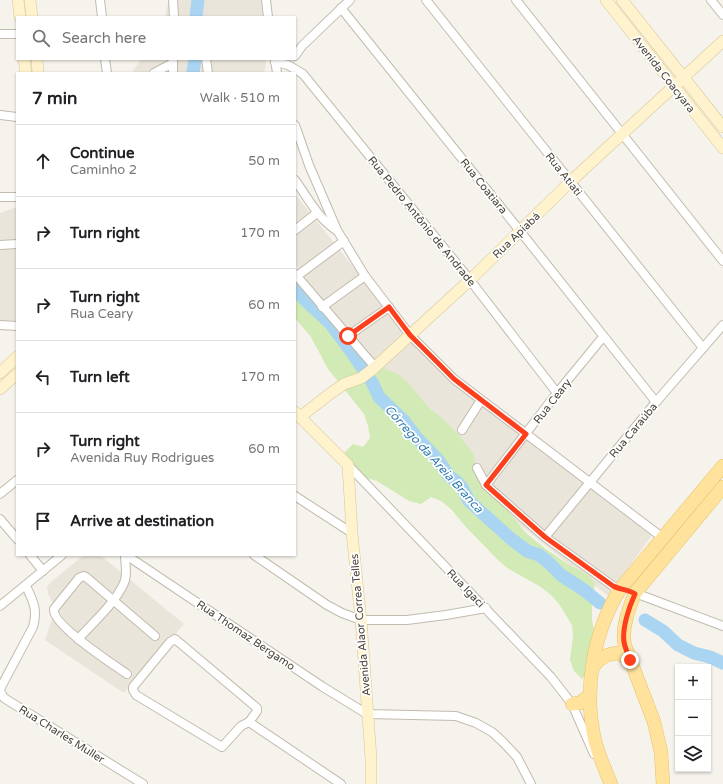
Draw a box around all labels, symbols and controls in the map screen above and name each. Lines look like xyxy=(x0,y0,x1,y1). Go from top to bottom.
search box xyxy=(16,16,296,60)
icon: search xyxy=(30,27,52,49)
text: Search here xyxy=(62,29,146,47)
street label: Avenida Coacyara xyxy=(630,33,698,115)
text: 7 min xyxy=(32,88,77,109)
text: Walk · 510 m xyxy=(200,90,280,106)
text: Continue xyxy=(70,144,134,162)
icon: ahead xyxy=(32,150,54,172)
street label: Rua Atiati xyxy=(543,150,585,199)
text: 50 m xyxy=(248,153,280,169)
street label: Rua Pedro Antônio de Andrade xyxy=(365,154,478,289)
street label: Rua Coatiara xyxy=(457,156,510,217)
text: Caminho 2 xyxy=(70,162,137,178)
street label: Rua Apiabá xyxy=(490,210,543,261)
icon: right xyxy=(32,222,54,244)
text: Turn right xyxy=(70,224,140,242)
text: 170 m xyxy=(240,225,280,241)
text: Turn right xyxy=(70,288,140,306)
icon: right xyxy=(32,294,54,316)
text: 60 m xyxy=(248,297,280,313)
text: Rua Ceary xyxy=(70,306,133,322)
route start xyxy=(339,327,357,345)
icon: left xyxy=(32,366,54,388)
text: Turn left xyxy=(70,368,130,386)
text: 170 m xyxy=(240,369,280,385)
street label: Rua Ceary xyxy=(531,376,574,426)
street label: Rua Caraúba xyxy=(607,400,660,460)
water label: Córrego da Areia Branca xyxy=(382,402,486,516)
text: Turn right xyxy=(70,432,140,450)
icon: right xyxy=(32,438,54,460)
text: 60 m xyxy=(248,441,280,457)
text: Avenida Ruy Rodrigues xyxy=(70,450,214,466)
icon: arrive xyxy=(32,510,54,532)
text: Arrive at destination xyxy=(70,512,214,530)
street label: Avenida Alaor Correa Telles xyxy=(348,553,373,697)
street label: Rua Igaci xyxy=(444,566,487,610)
street label: Rua Thomaz Bergamo xyxy=(194,598,298,673)
route end xyxy=(621,651,639,669)
map controls xyxy=(675,664,711,772)
button: + xyxy=(675,664,711,700)
button: − xyxy=(675,700,711,736)
street label: Rua Charles Muller xyxy=(17,703,108,766)
button: layers xyxy=(675,736,711,772)

